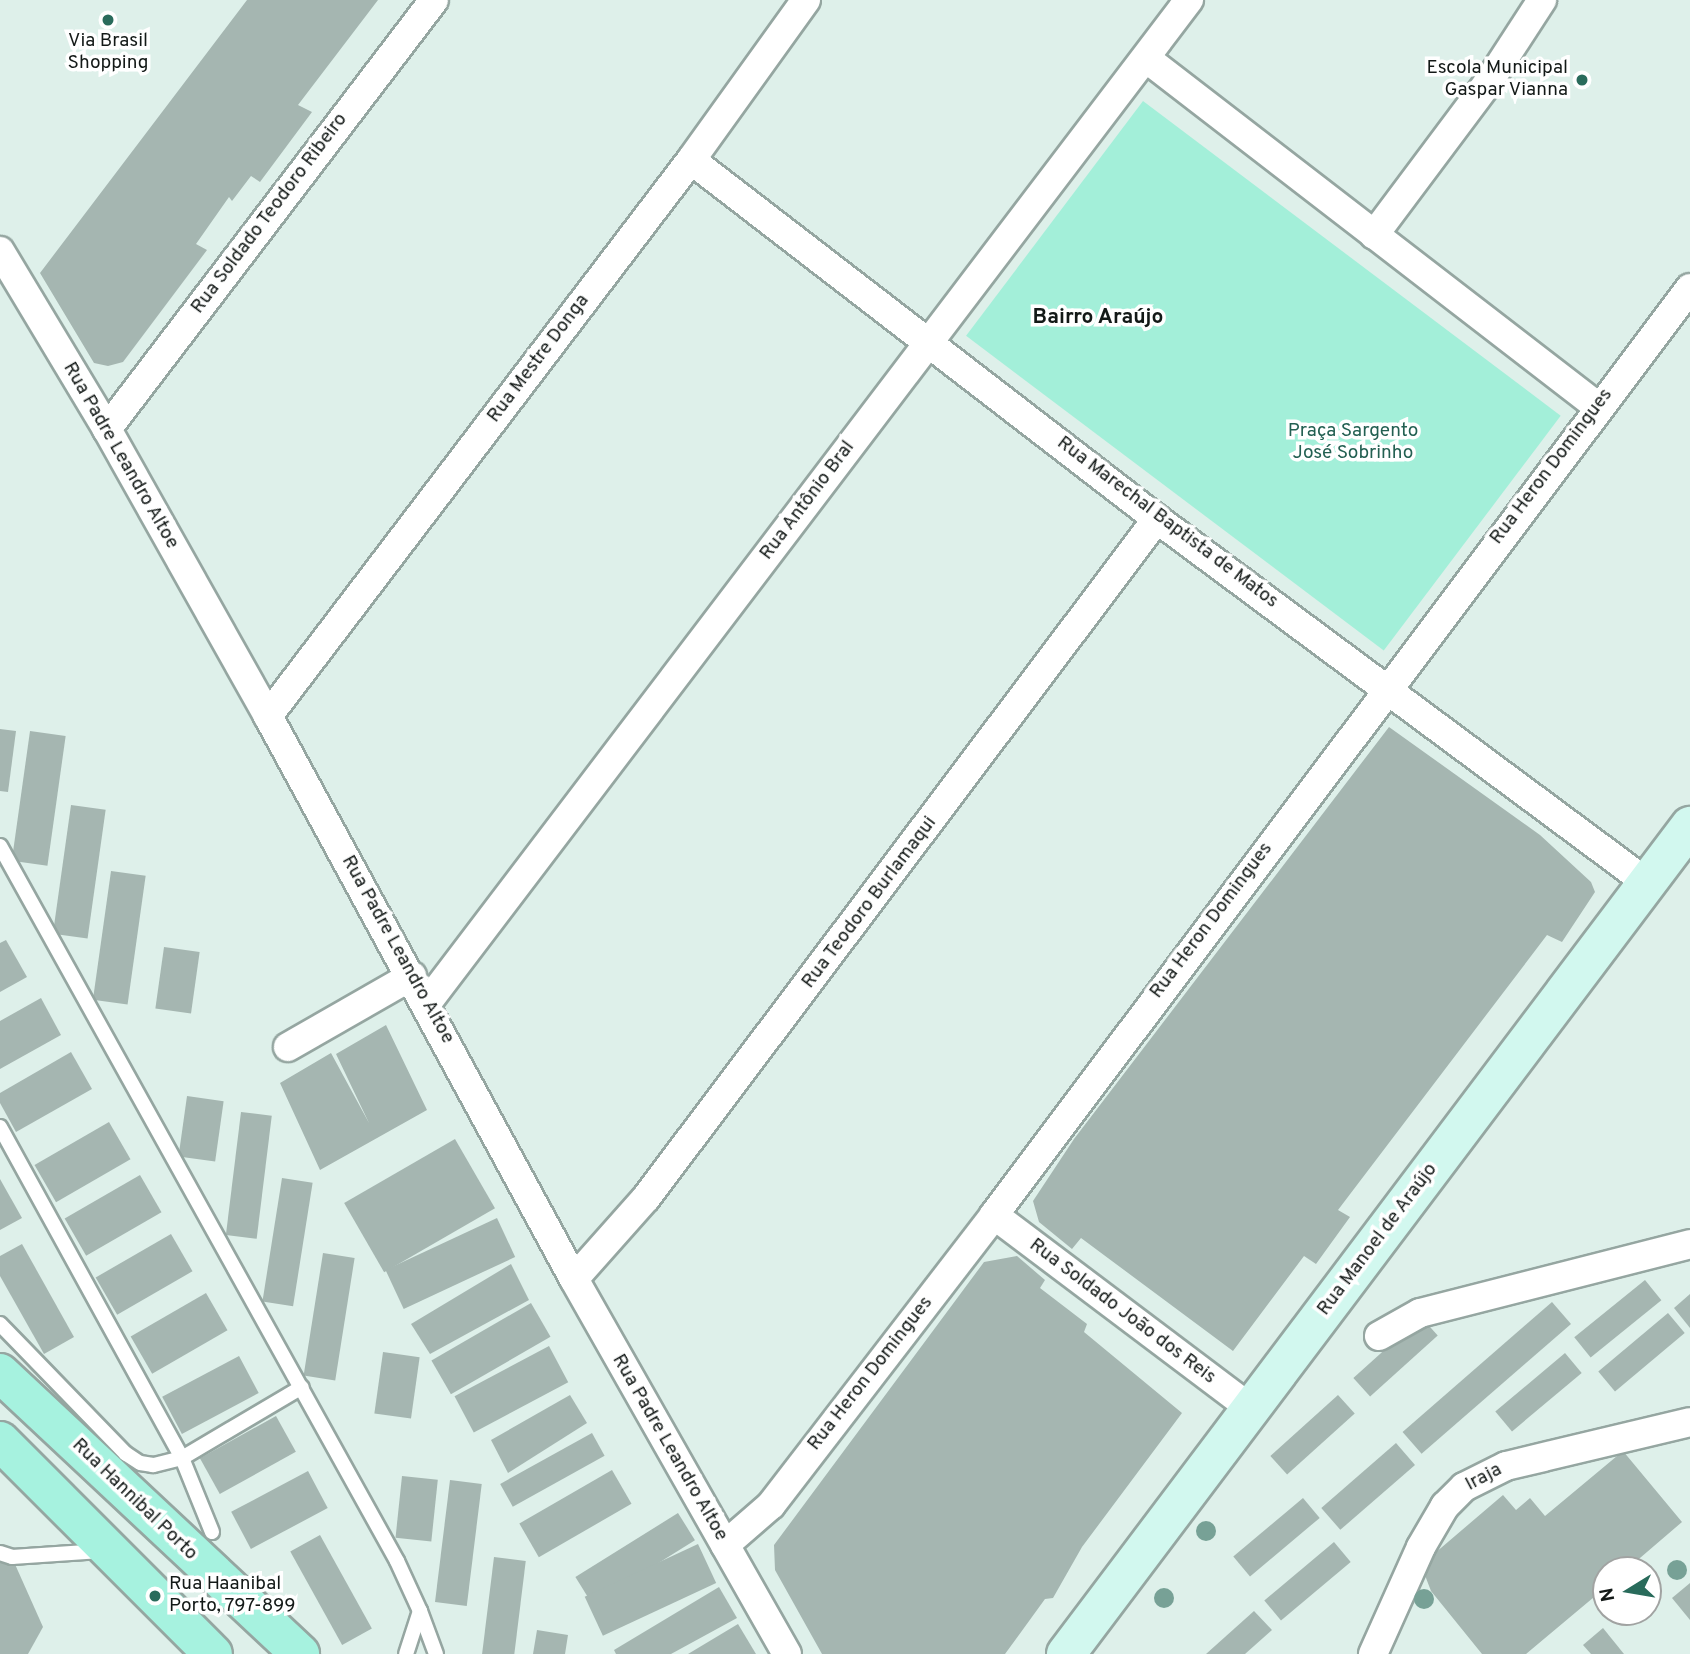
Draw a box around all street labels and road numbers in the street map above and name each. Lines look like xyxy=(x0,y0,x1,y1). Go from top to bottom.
street label: Rua Soldado Teodoro Ribeiro xyxy=(187,109,353,319)
street label: Rua Mestre Donga xyxy=(483,290,595,428)
street label: Rua Padre Leandro Altoe xyxy=(57,358,183,554)
street label: Rua Heron Domingues xyxy=(1486,385,1618,549)
street label: Rua Marechal Baptista de Matos xyxy=(1052,432,1282,614)
street label: Rua Antônio Bral xyxy=(756,437,860,565)
street label: Rua Teodoro Burlamaqui xyxy=(798,812,942,994)
street label: Rua Heron Domingues xyxy=(1146,839,1278,1003)
street label: Rua Padre Leandro Altoe xyxy=(336,852,458,1048)
street label: Rua Manoel de Araújo xyxy=(1313,1159,1443,1321)
street label: Rua Soldado João dos Reis xyxy=(1024,1234,1220,1390)
street label: Rua Heron Domingues xyxy=(804,1292,938,1456)
street label: Rua Padre Leandro Altoe xyxy=(606,1350,732,1546)
street label: Rua Hannibal Porto xyxy=(67,1434,201,1566)
street label: Iraja xyxy=(1462,1459,1506,1497)

